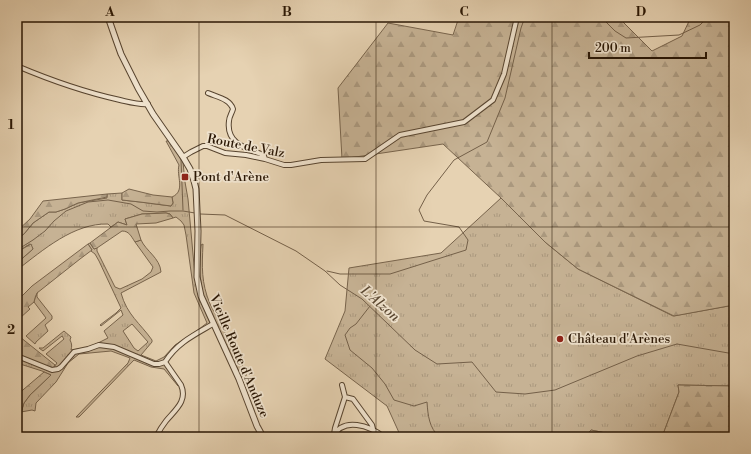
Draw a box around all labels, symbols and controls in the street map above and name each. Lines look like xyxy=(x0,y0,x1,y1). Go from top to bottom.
text: A xyxy=(104,4,115,20)
text: B xyxy=(282,4,292,20)
text: C xyxy=(459,4,469,20)
text: D xyxy=(636,4,646,20)
scale bar xyxy=(589,34,706,60)
text: 200 m xyxy=(595,41,631,56)
text: 1 xyxy=(8,117,15,133)
street label: Route de Valz xyxy=(206,131,286,161)
place label: Pont d'Arène xyxy=(193,169,269,185)
marker: Pont d'Arène xyxy=(180,172,190,182)
water label: L'Alzon xyxy=(356,281,403,326)
street label: Vieille Route d'Anduze xyxy=(205,291,272,421)
text: 2 xyxy=(7,322,15,338)
place label: Château d'Arènes xyxy=(568,331,671,347)
marker: Château d'Arènes xyxy=(555,334,565,344)

